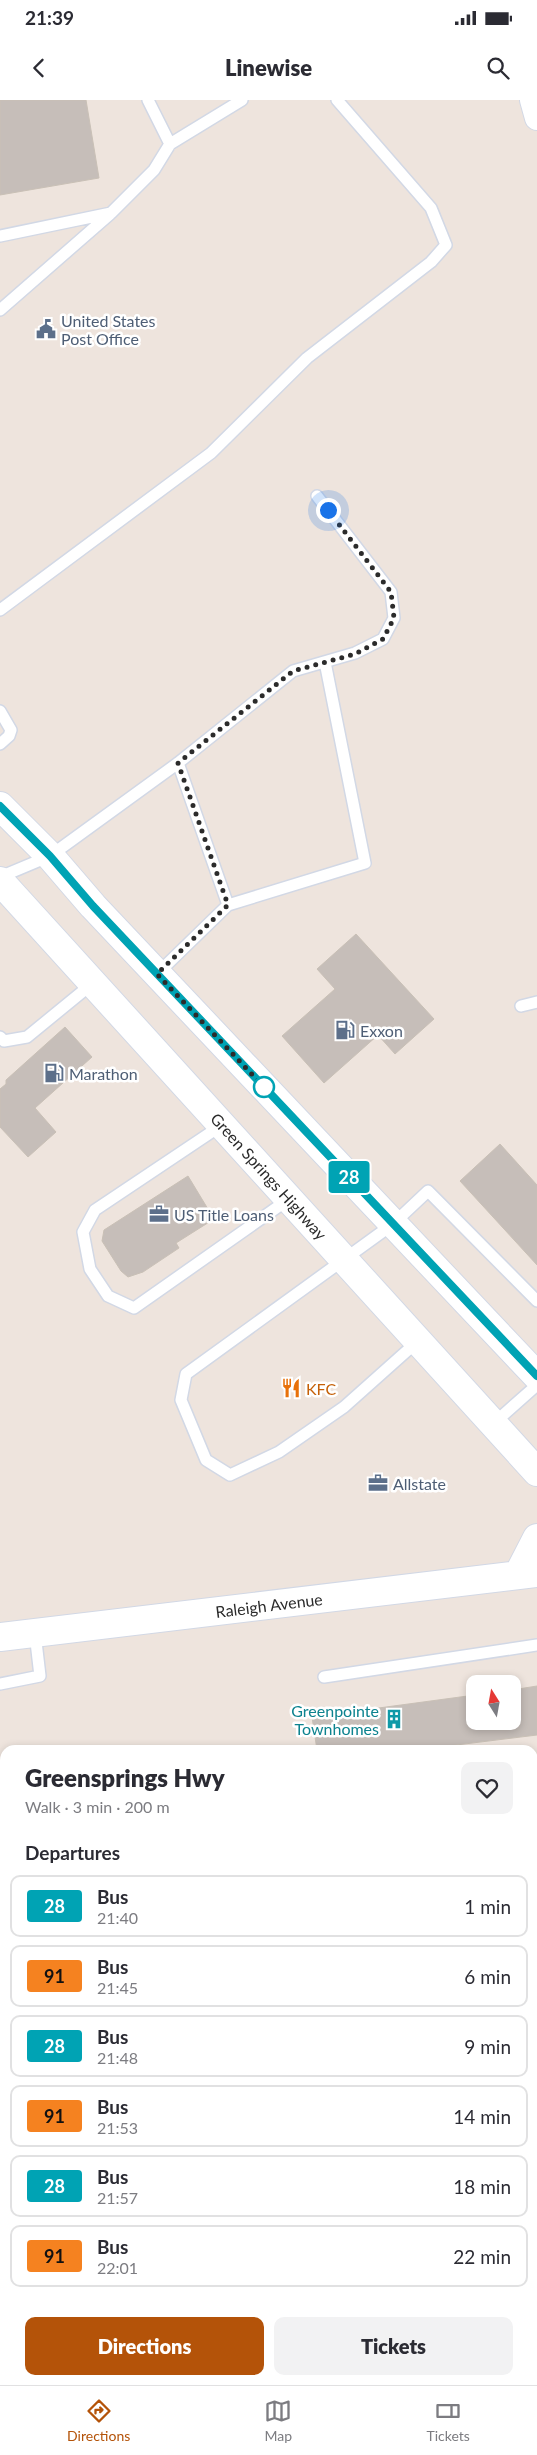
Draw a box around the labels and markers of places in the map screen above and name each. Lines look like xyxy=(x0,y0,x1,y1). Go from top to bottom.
place label: United States Post Office xyxy=(61,311,156,348)
public building icon: United States Post Office xyxy=(35,318,57,340)
fuel station icon: Exxon xyxy=(334,1019,356,1041)
place label: Exxon xyxy=(360,1021,403,1040)
fuel station icon: Marathon xyxy=(43,1062,65,1084)
place label: Marathon xyxy=(69,1064,138,1083)
unlabelled marker xyxy=(253,1076,275,1098)
office icon: US Title Loans xyxy=(148,1203,170,1225)
place label: US Title Loans xyxy=(174,1205,274,1224)
restaurant icon: KFC xyxy=(280,1377,302,1399)
place label: KFC xyxy=(306,1379,337,1398)
office icon: Allstate xyxy=(367,1472,389,1494)
place label: Allstate xyxy=(393,1474,446,1493)
place label: Greenpointe Townhomes xyxy=(291,1701,379,1738)
building icon: Greenpointe Townhomes xyxy=(383,1708,405,1730)

